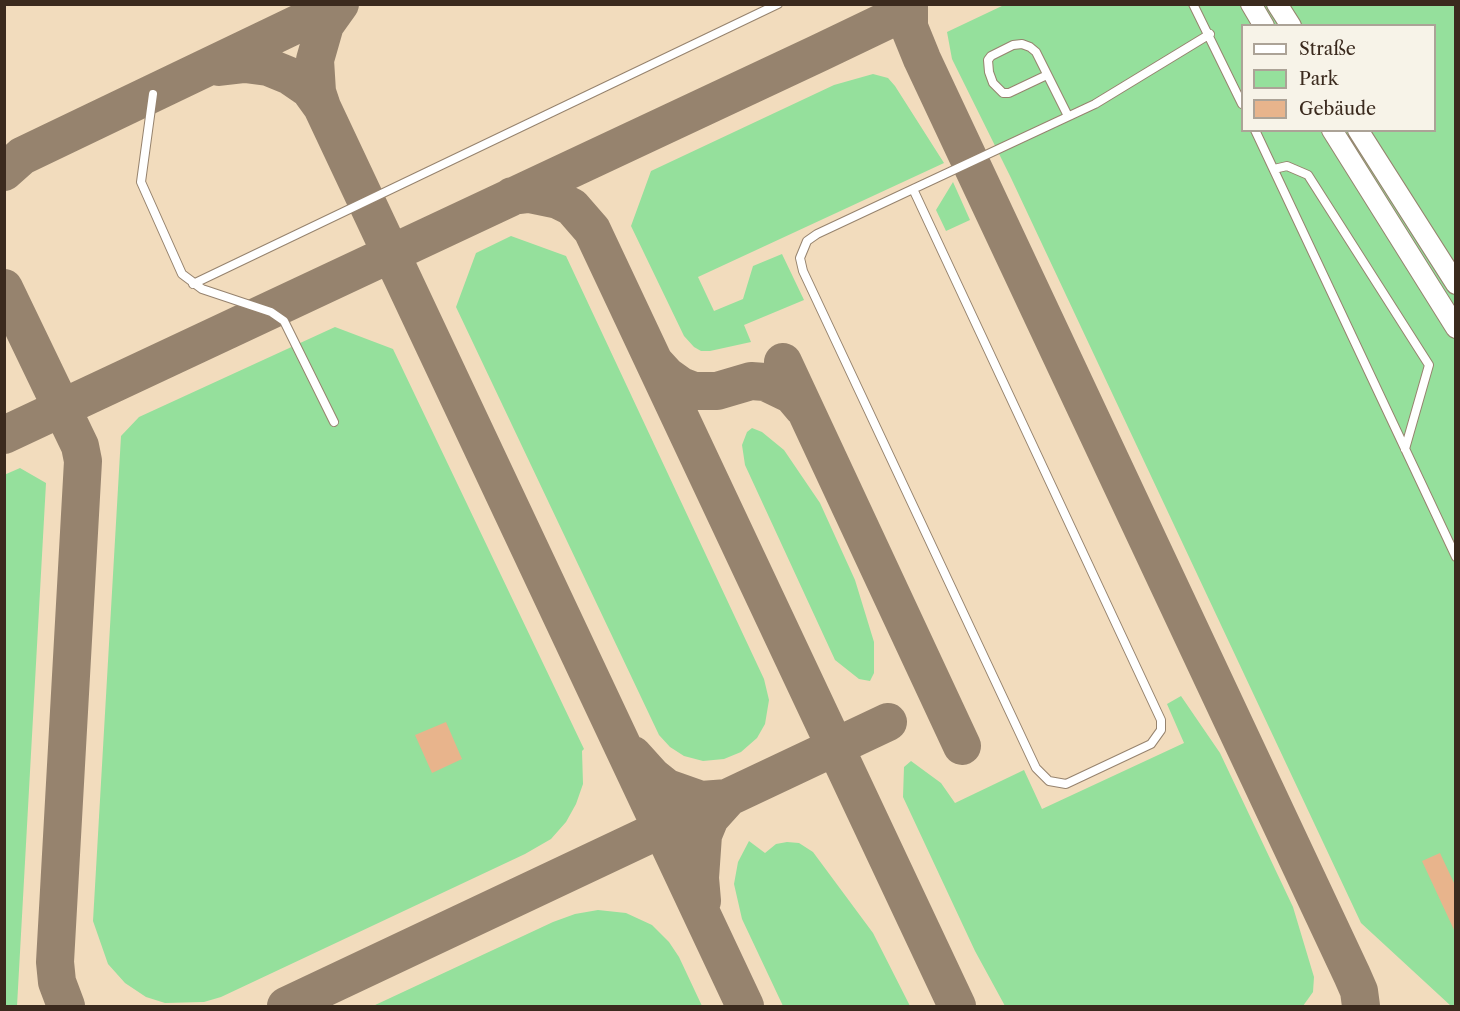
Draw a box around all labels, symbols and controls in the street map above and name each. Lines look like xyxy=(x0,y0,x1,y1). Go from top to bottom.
legend xyxy=(1241,24,1436,132)
text: Straße xyxy=(1299,38,1356,60)
text: Park xyxy=(1299,68,1338,90)
text: Gebäude xyxy=(1299,98,1376,120)

